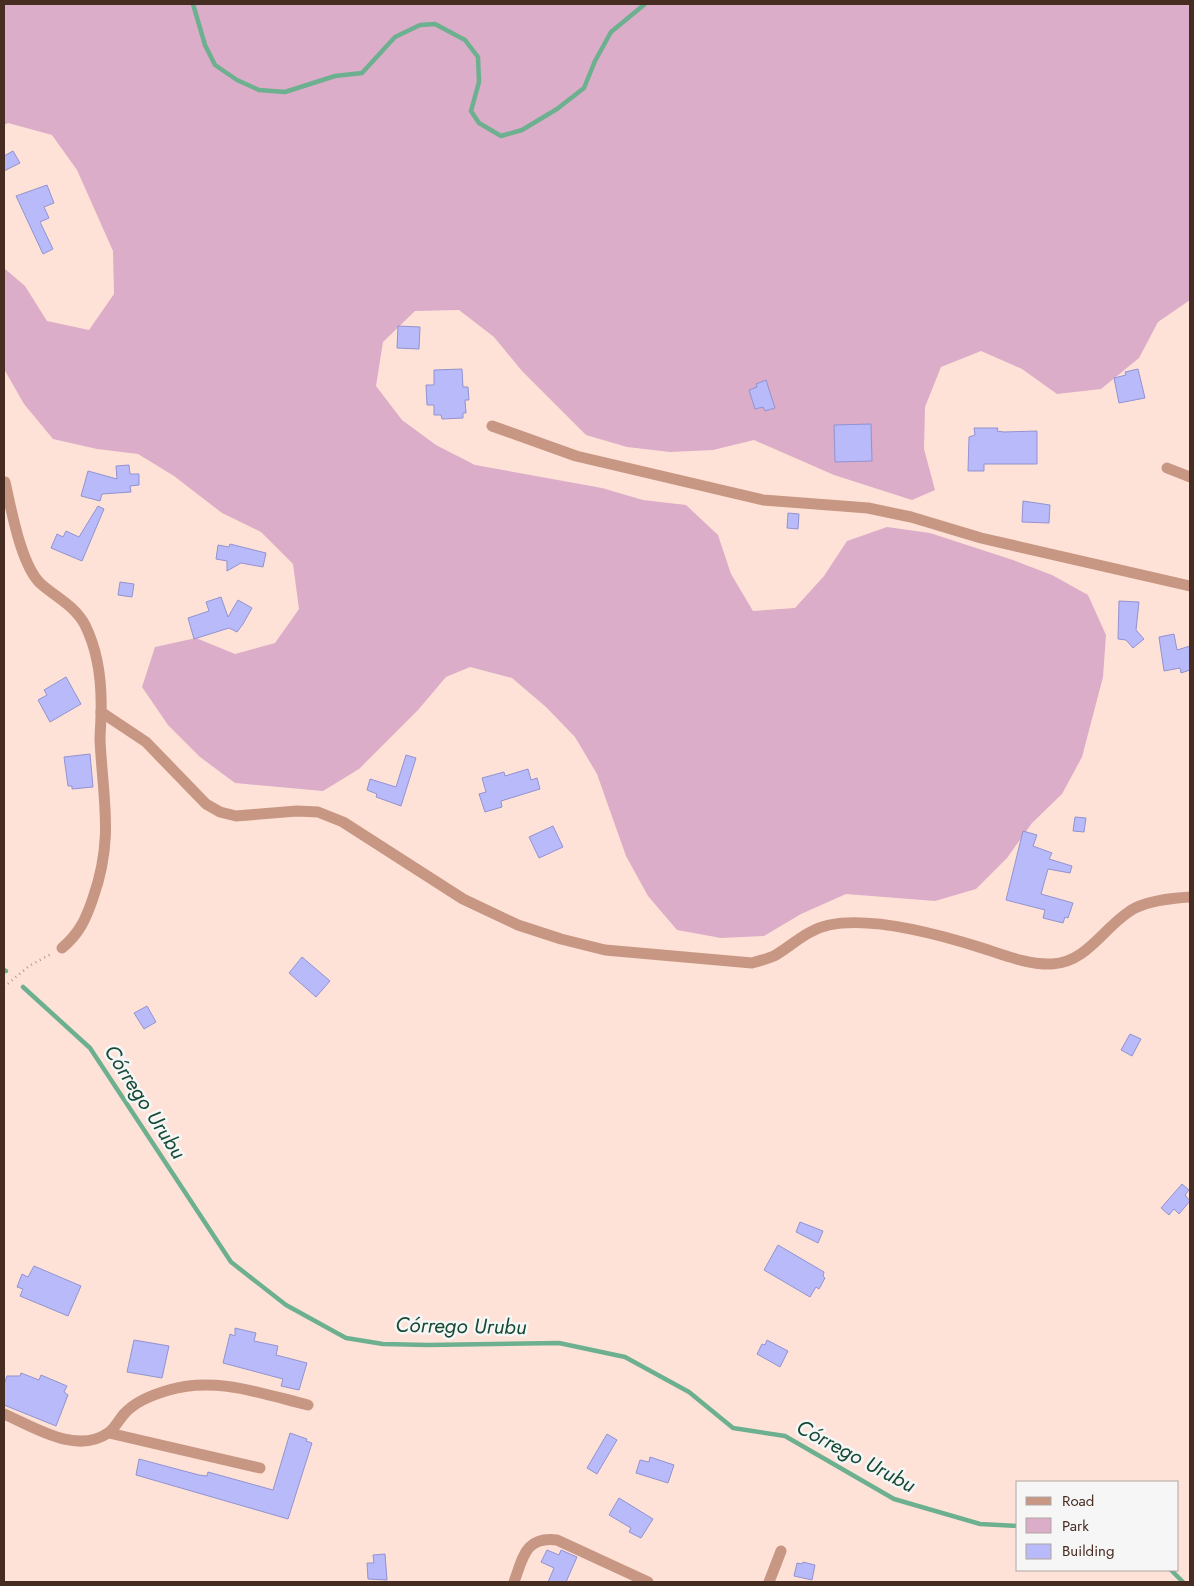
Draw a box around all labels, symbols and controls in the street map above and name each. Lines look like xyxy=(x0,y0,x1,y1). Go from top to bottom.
water label: Córrego Urubu xyxy=(97,1039,193,1165)
water label: Córrego Urubu xyxy=(395,1310,527,1342)
water label: Córrego Urubu xyxy=(791,1412,921,1500)
legend xyxy=(1016,1481,1179,1571)
text: Road xyxy=(1062,1490,1094,1512)
text: Park xyxy=(1062,1515,1089,1537)
text: Building xyxy=(1062,1540,1114,1562)

